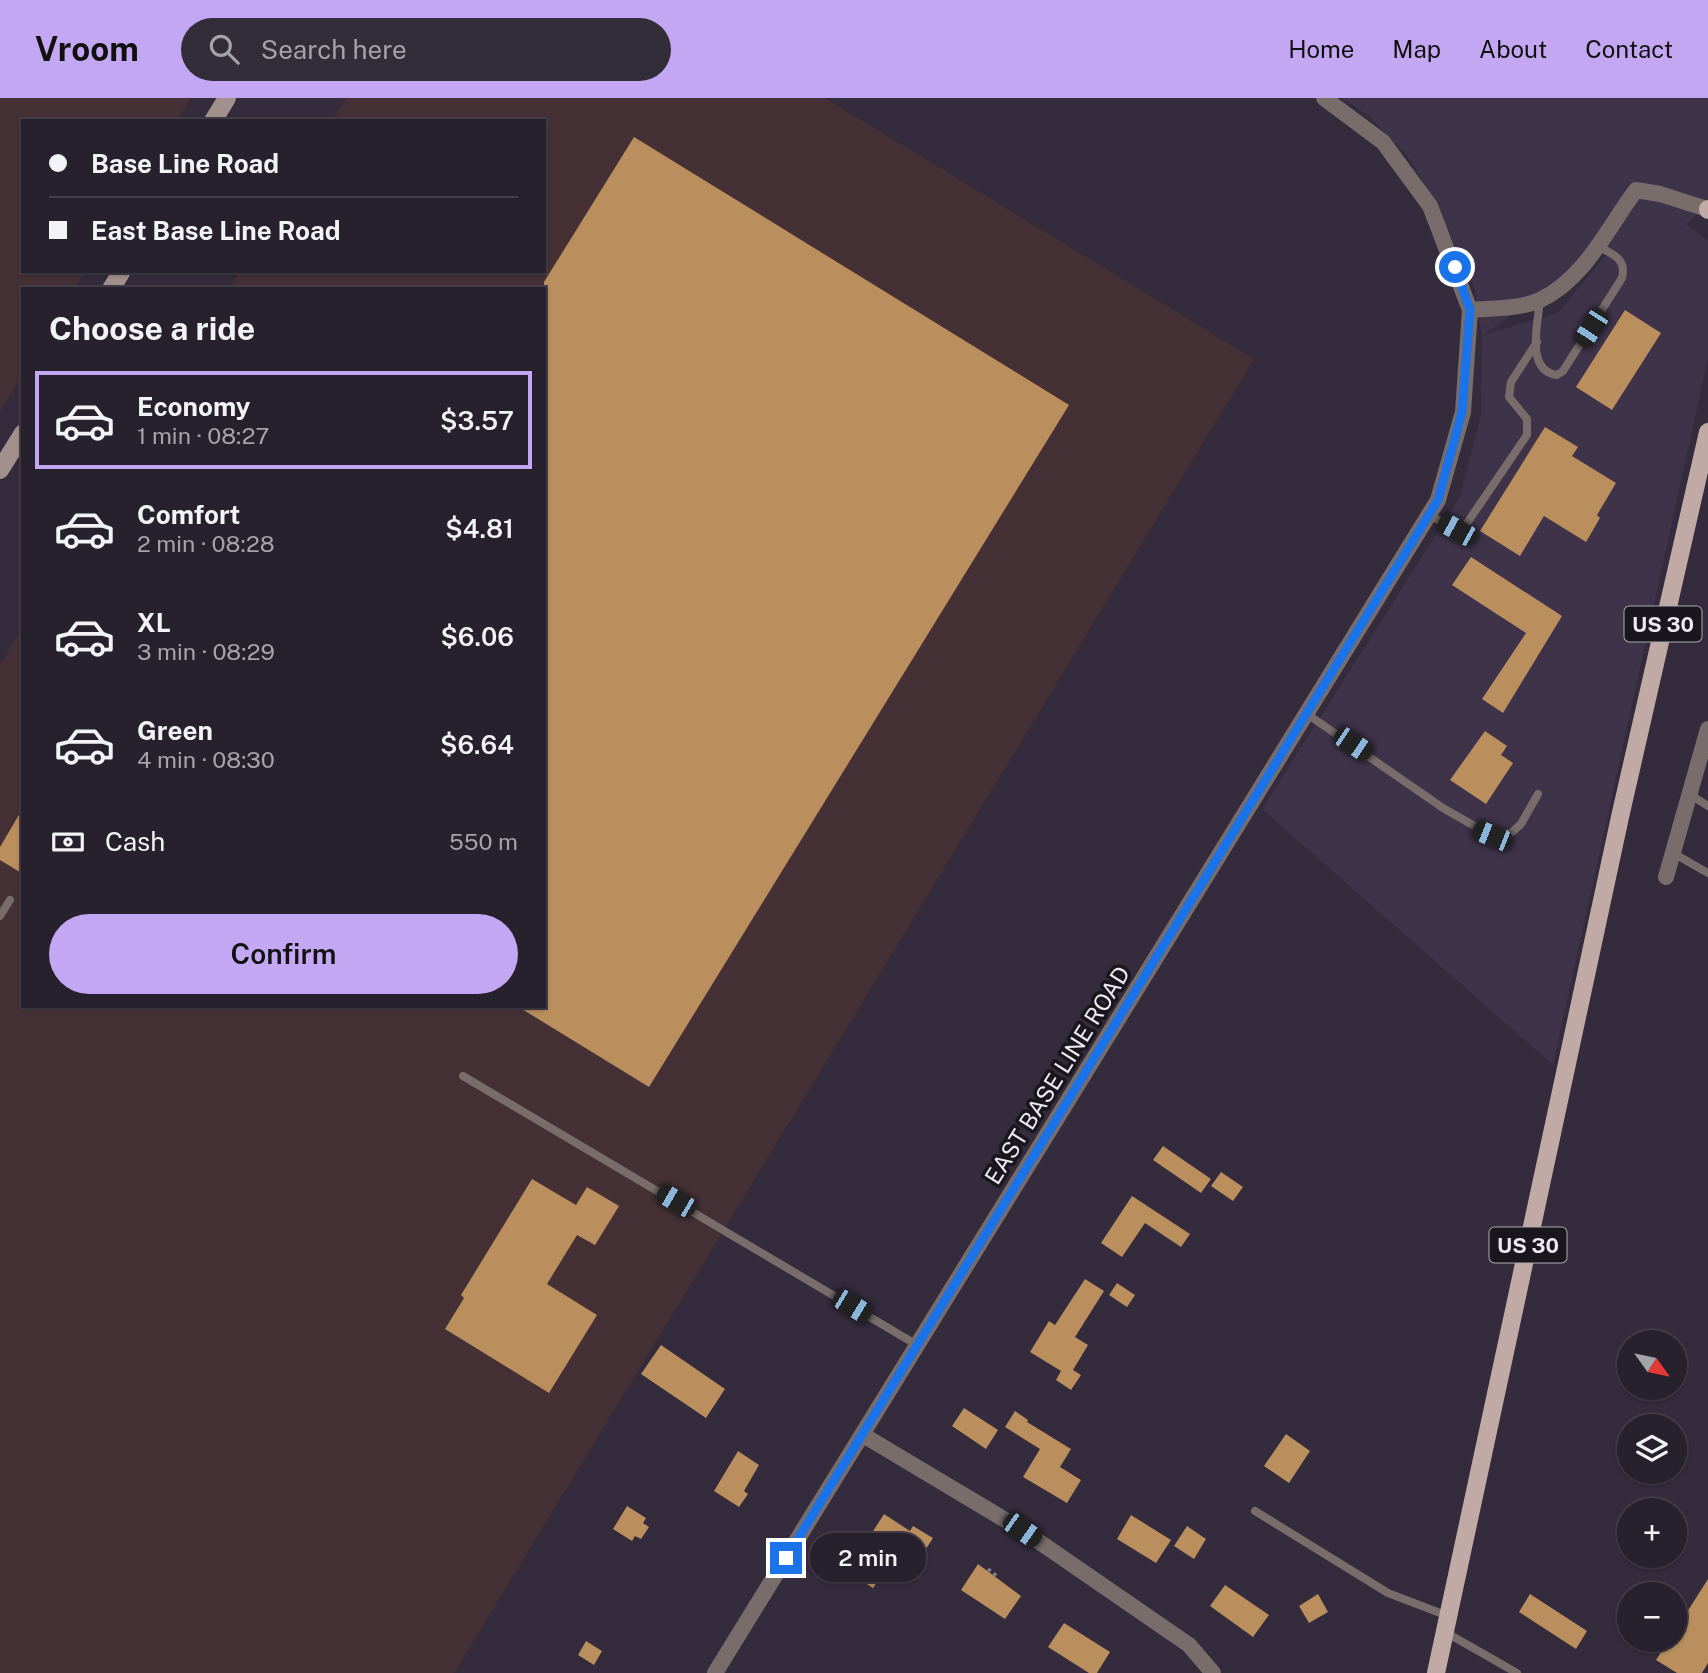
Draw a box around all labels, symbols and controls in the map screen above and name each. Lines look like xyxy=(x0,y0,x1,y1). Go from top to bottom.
search box xyxy=(181,18,671,81)
text: Vroom xyxy=(35,30,139,68)
icon: search xyxy=(205,30,243,68)
text: Search here xyxy=(261,34,407,65)
text: Home xyxy=(1288,35,1354,63)
text: Map xyxy=(1392,35,1441,63)
text: About xyxy=(1479,35,1547,63)
text: Contact xyxy=(1585,35,1673,63)
text: Base Line Road xyxy=(91,148,279,179)
text: East Base Line Road xyxy=(91,215,340,246)
route start xyxy=(1439,251,1471,283)
car xyxy=(1571,305,1612,351)
text: Choose a ride xyxy=(49,310,255,347)
icon: car xyxy=(53,389,116,452)
text: Economy xyxy=(137,391,250,422)
text: $3.57 xyxy=(440,405,514,436)
text: 1 min · 08:27 xyxy=(137,422,269,449)
icon: car xyxy=(53,497,116,560)
text: Comfort xyxy=(137,499,240,530)
car xyxy=(1434,511,1481,549)
text: $4.81 xyxy=(445,513,514,544)
text: 2 min · 08:28 xyxy=(137,530,275,557)
icon: car xyxy=(53,605,116,668)
road number: US 30 xyxy=(1624,606,1702,642)
text: XL xyxy=(137,607,171,638)
text: $6.06 xyxy=(440,621,514,652)
text: 3 min · 08:29 xyxy=(137,638,275,665)
icon: car xyxy=(53,713,116,776)
text: Green xyxy=(137,715,213,746)
car xyxy=(1330,724,1377,764)
text: $6.64 xyxy=(440,729,514,760)
text: 4 min · 08:30 xyxy=(137,746,275,773)
car xyxy=(1469,818,1516,854)
icon: cash xyxy=(49,823,87,861)
text: Cash xyxy=(105,826,165,857)
text: 550 m xyxy=(449,828,518,855)
button: Confirm xyxy=(49,914,518,994)
street label: EAST BASE LINE ROAD xyxy=(979,961,1135,1189)
car xyxy=(653,1181,700,1221)
road number: US 30 xyxy=(1490,1228,1566,1262)
car xyxy=(829,1286,876,1326)
north arrow xyxy=(1617,1330,1687,1400)
map controls xyxy=(1617,1330,1687,1652)
button: layers xyxy=(1617,1414,1687,1484)
button: + xyxy=(1617,1498,1687,1568)
car xyxy=(999,1509,1046,1551)
callout: 2 min xyxy=(810,1534,926,1582)
route end xyxy=(770,1542,802,1574)
text: 2 min xyxy=(838,1544,898,1571)
button: − xyxy=(1617,1582,1687,1652)

